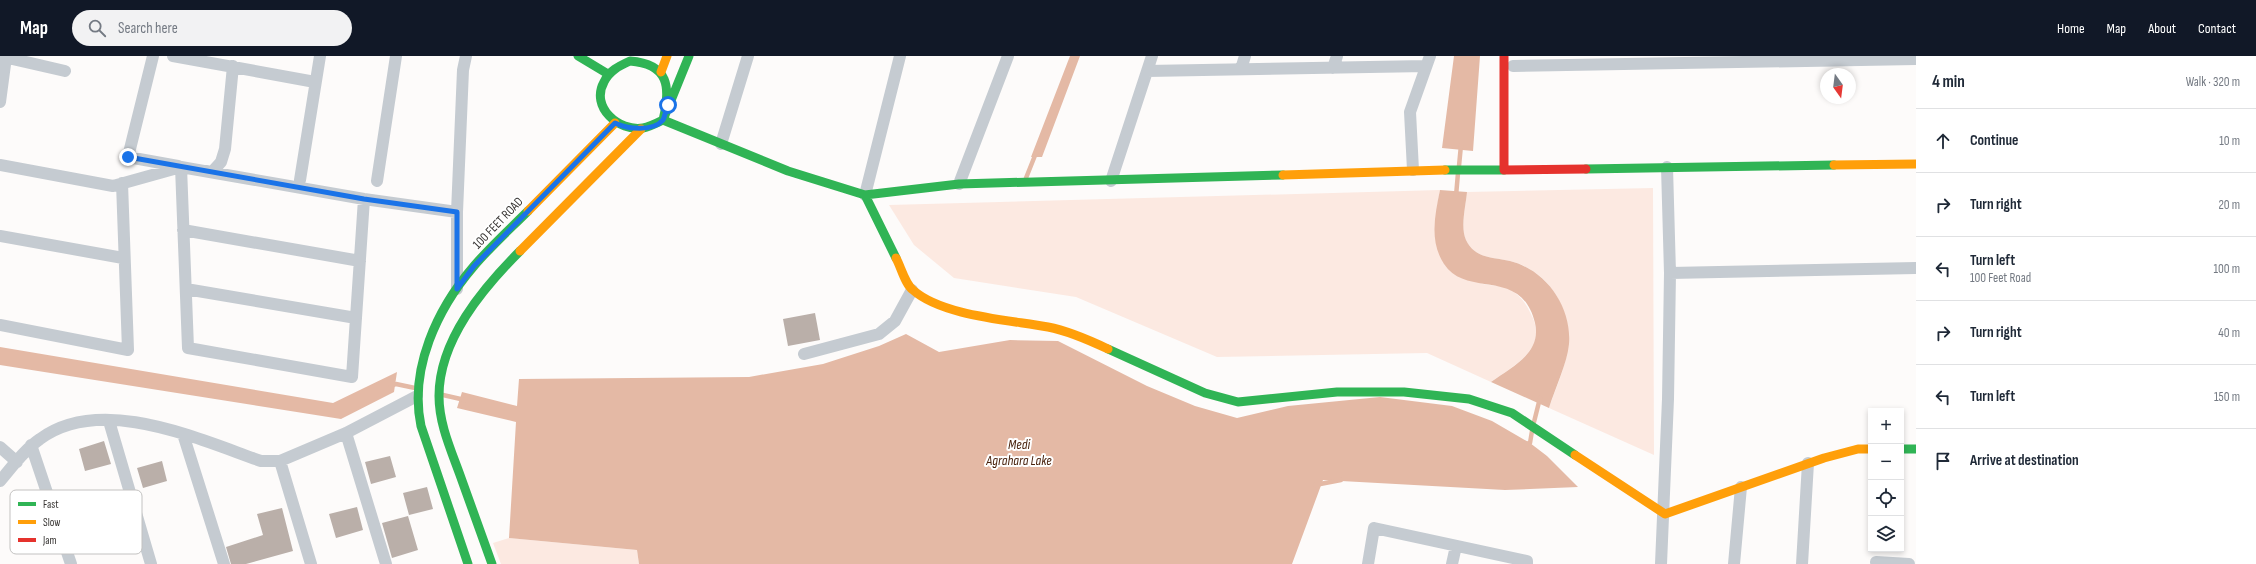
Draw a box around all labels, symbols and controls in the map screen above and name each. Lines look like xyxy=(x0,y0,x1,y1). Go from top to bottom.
search box xyxy=(72,10,352,46)
text: Map xyxy=(20,17,48,40)
icon: search xyxy=(86,17,108,39)
text: Search here xyxy=(118,19,178,38)
text: Home xyxy=(2057,20,2085,37)
text: Map xyxy=(2107,20,2126,37)
text: About xyxy=(2148,20,2176,37)
text: Contact xyxy=(2198,20,2236,37)
north arrow xyxy=(1820,68,1856,104)
text: 4 min xyxy=(1932,72,1965,92)
text: Walk · 320 m xyxy=(2186,74,2240,90)
route start xyxy=(659,96,677,114)
icon: ahead xyxy=(1932,130,1954,152)
text: Continue xyxy=(1970,131,2019,150)
text: 10 m xyxy=(2219,133,2240,149)
route end xyxy=(119,148,137,166)
street label: 100 FEET ROAD xyxy=(469,194,527,252)
icon: right xyxy=(1932,194,1954,216)
text: Turn right xyxy=(1970,195,2022,214)
text: 20 m xyxy=(2218,197,2240,213)
text: Turn left xyxy=(1970,251,2015,270)
icon: left xyxy=(1932,258,1954,280)
text: 100 m xyxy=(2213,261,2240,277)
text: 100 Feet Road xyxy=(1970,270,2031,286)
icon: right xyxy=(1932,322,1954,344)
text: Turn right xyxy=(1970,323,2022,342)
text: 40 m xyxy=(2218,325,2240,341)
icon: left xyxy=(1932,386,1954,408)
text: Turn left xyxy=(1970,387,2015,406)
text: 150 m xyxy=(2214,389,2240,405)
map controls xyxy=(1868,408,1904,552)
button: + xyxy=(1868,408,1904,444)
water label: Medi Agrahara Lake xyxy=(985,436,1052,469)
button: − xyxy=(1868,444,1904,480)
icon: arrive xyxy=(1932,450,1954,472)
text: Arrive at destination xyxy=(1970,451,2079,470)
button: locate xyxy=(1868,480,1904,516)
legend xyxy=(10,490,142,554)
text: Fast xyxy=(43,498,59,511)
text: Slow xyxy=(43,516,60,529)
button: layers xyxy=(1868,516,1904,552)
text: Jam xyxy=(42,534,57,547)

